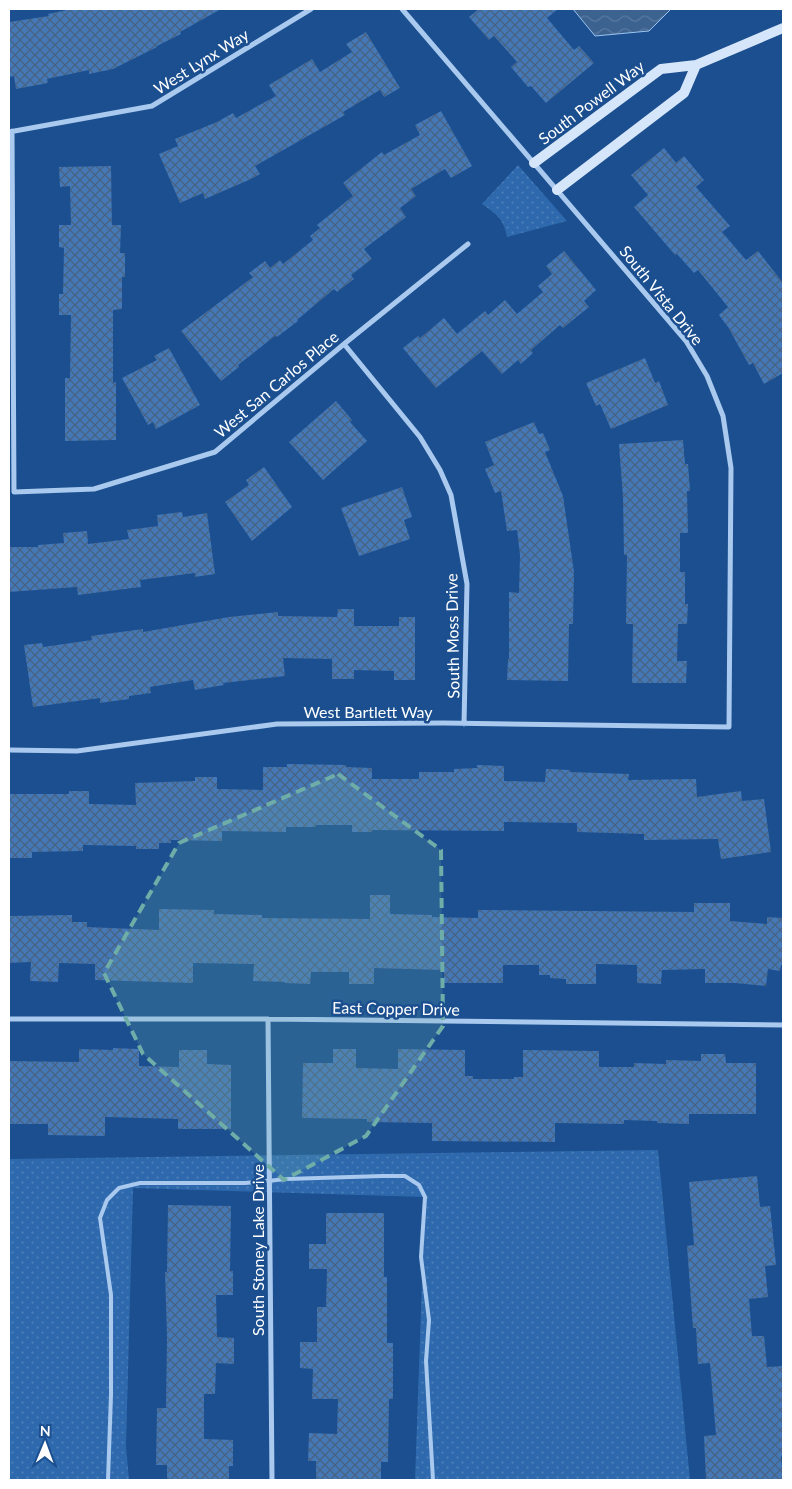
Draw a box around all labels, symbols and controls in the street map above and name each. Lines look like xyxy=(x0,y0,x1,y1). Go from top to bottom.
street label: West Lynx Way xyxy=(150,24,253,98)
street label: South Powell Way xyxy=(534,56,648,148)
street label: South Vista Drive xyxy=(616,241,708,349)
street label: West San Carlos Place xyxy=(210,327,342,441)
street label: South Moss Drive xyxy=(441,573,463,699)
street label: West Bartlett Way xyxy=(303,702,433,721)
street label: East Copper Drive xyxy=(332,997,460,1019)
street label: South Stoney Lake Drive xyxy=(248,1164,267,1336)
north arrow xyxy=(20,1419,70,1469)
text: N xyxy=(40,1422,51,1439)

